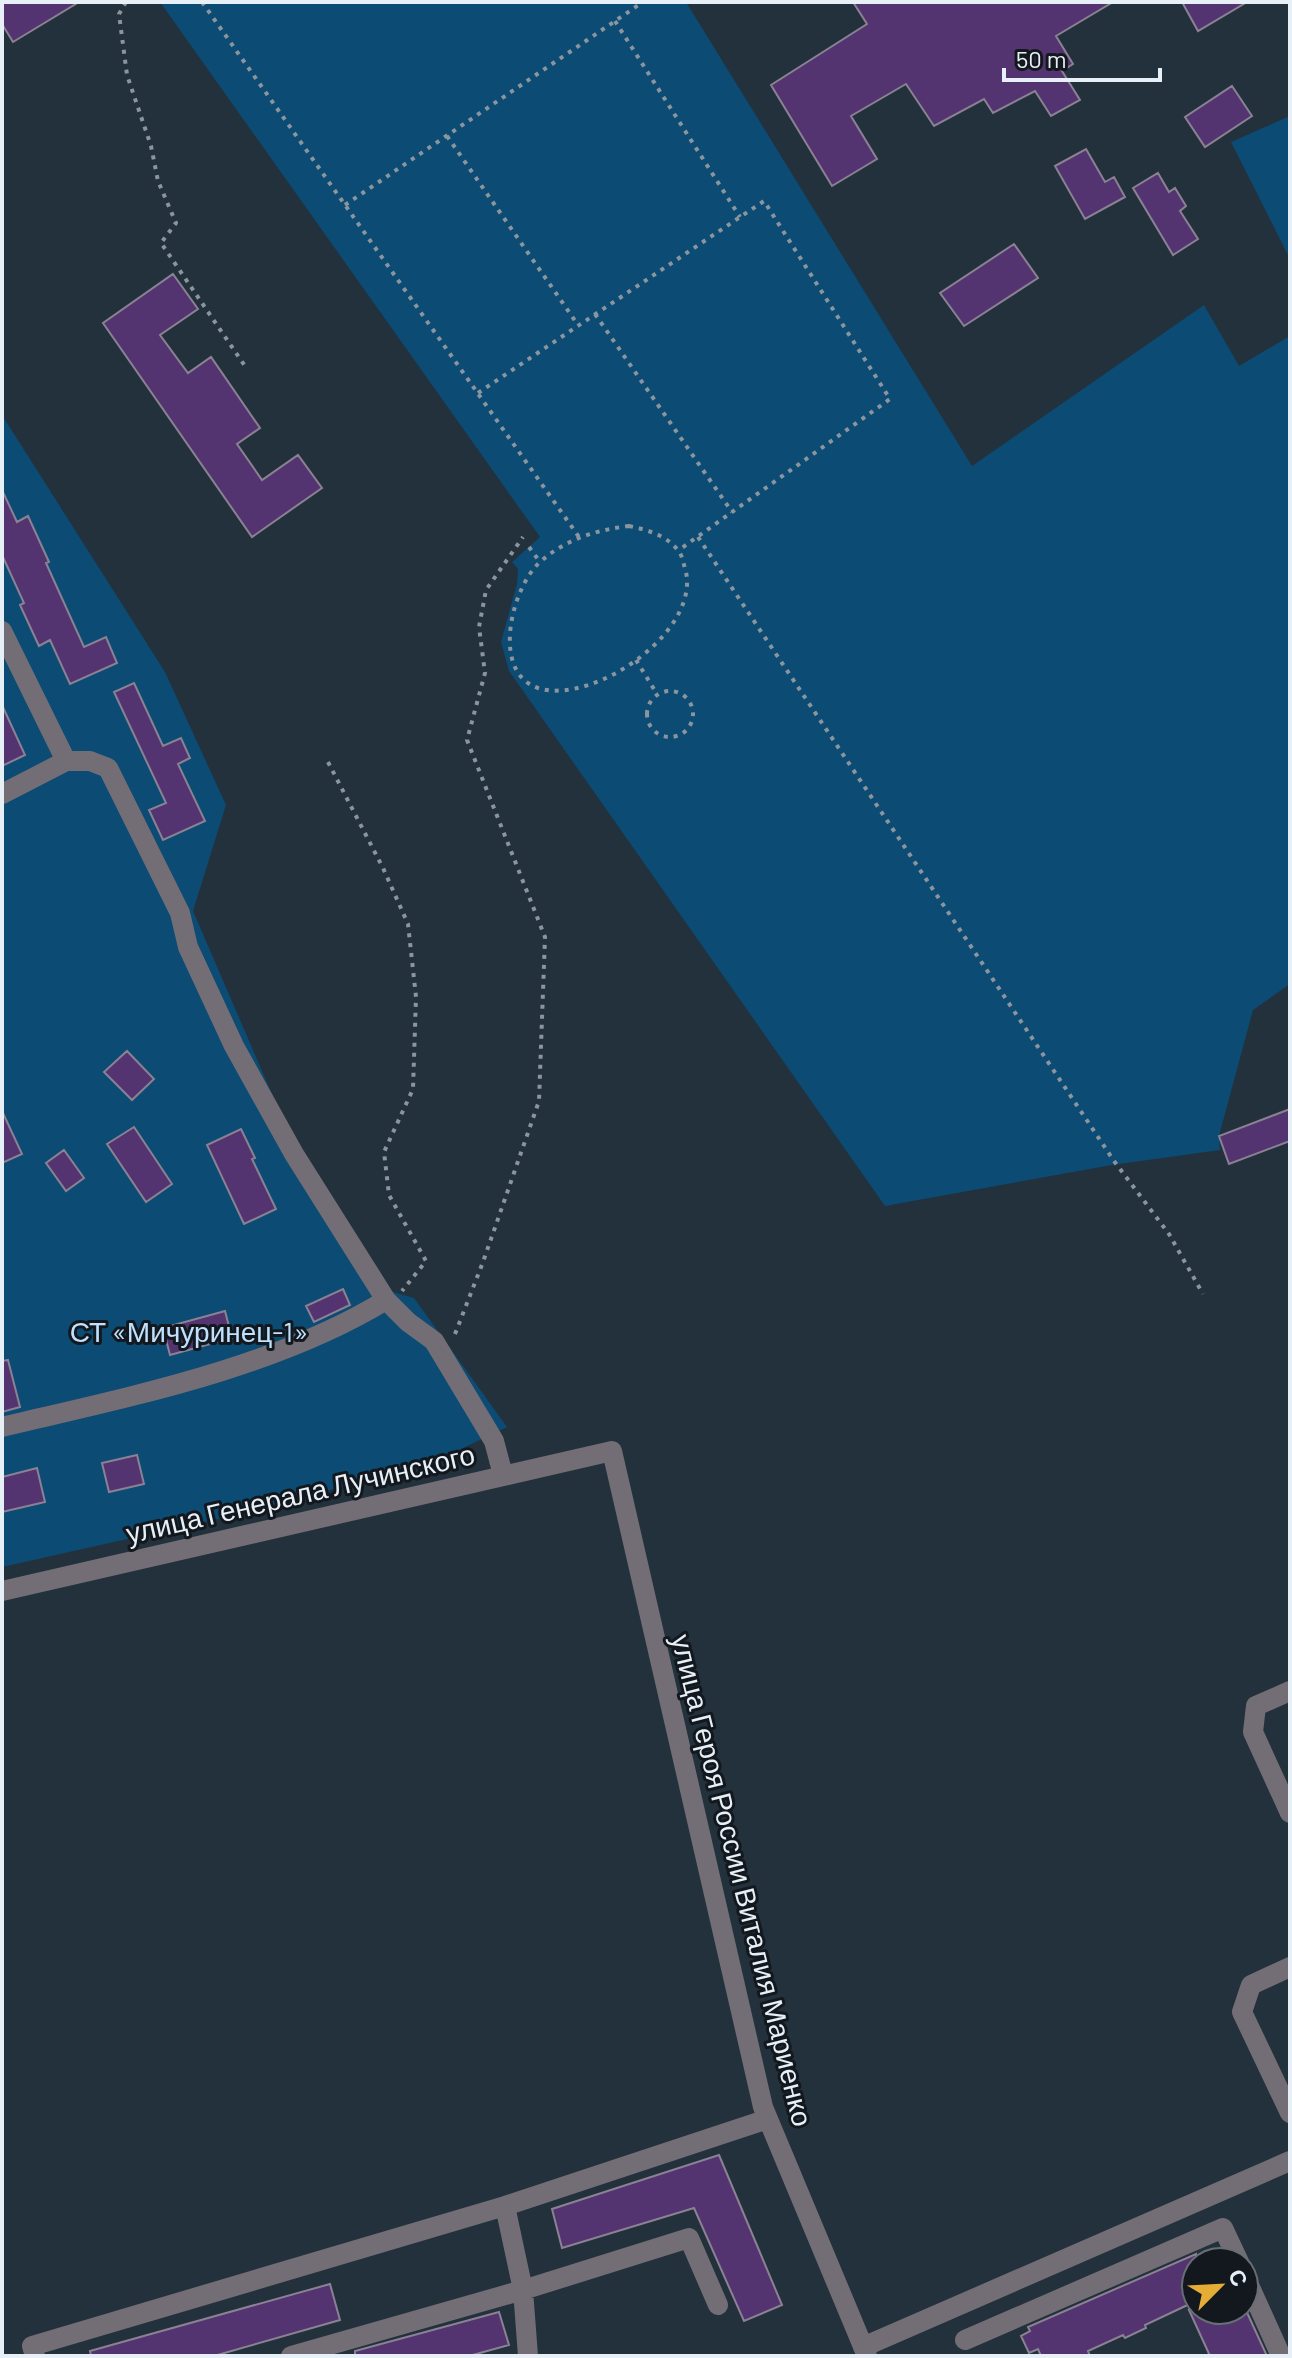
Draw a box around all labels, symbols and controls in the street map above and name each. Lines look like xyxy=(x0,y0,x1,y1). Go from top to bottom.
scale bar xyxy=(1004,32,1160,82)
text: 50 m xyxy=(1016,44,1067,73)
park label: СТ «Мичуринец-1» xyxy=(70,1314,308,1348)
street label: улица Генерала Лучинского xyxy=(122,1436,478,1550)
street label: улица Героя России Виталия Мариенко xyxy=(665,1630,821,2130)
north arrow xyxy=(1180,2246,1260,2326)
text: С xyxy=(1224,2265,1254,2290)

